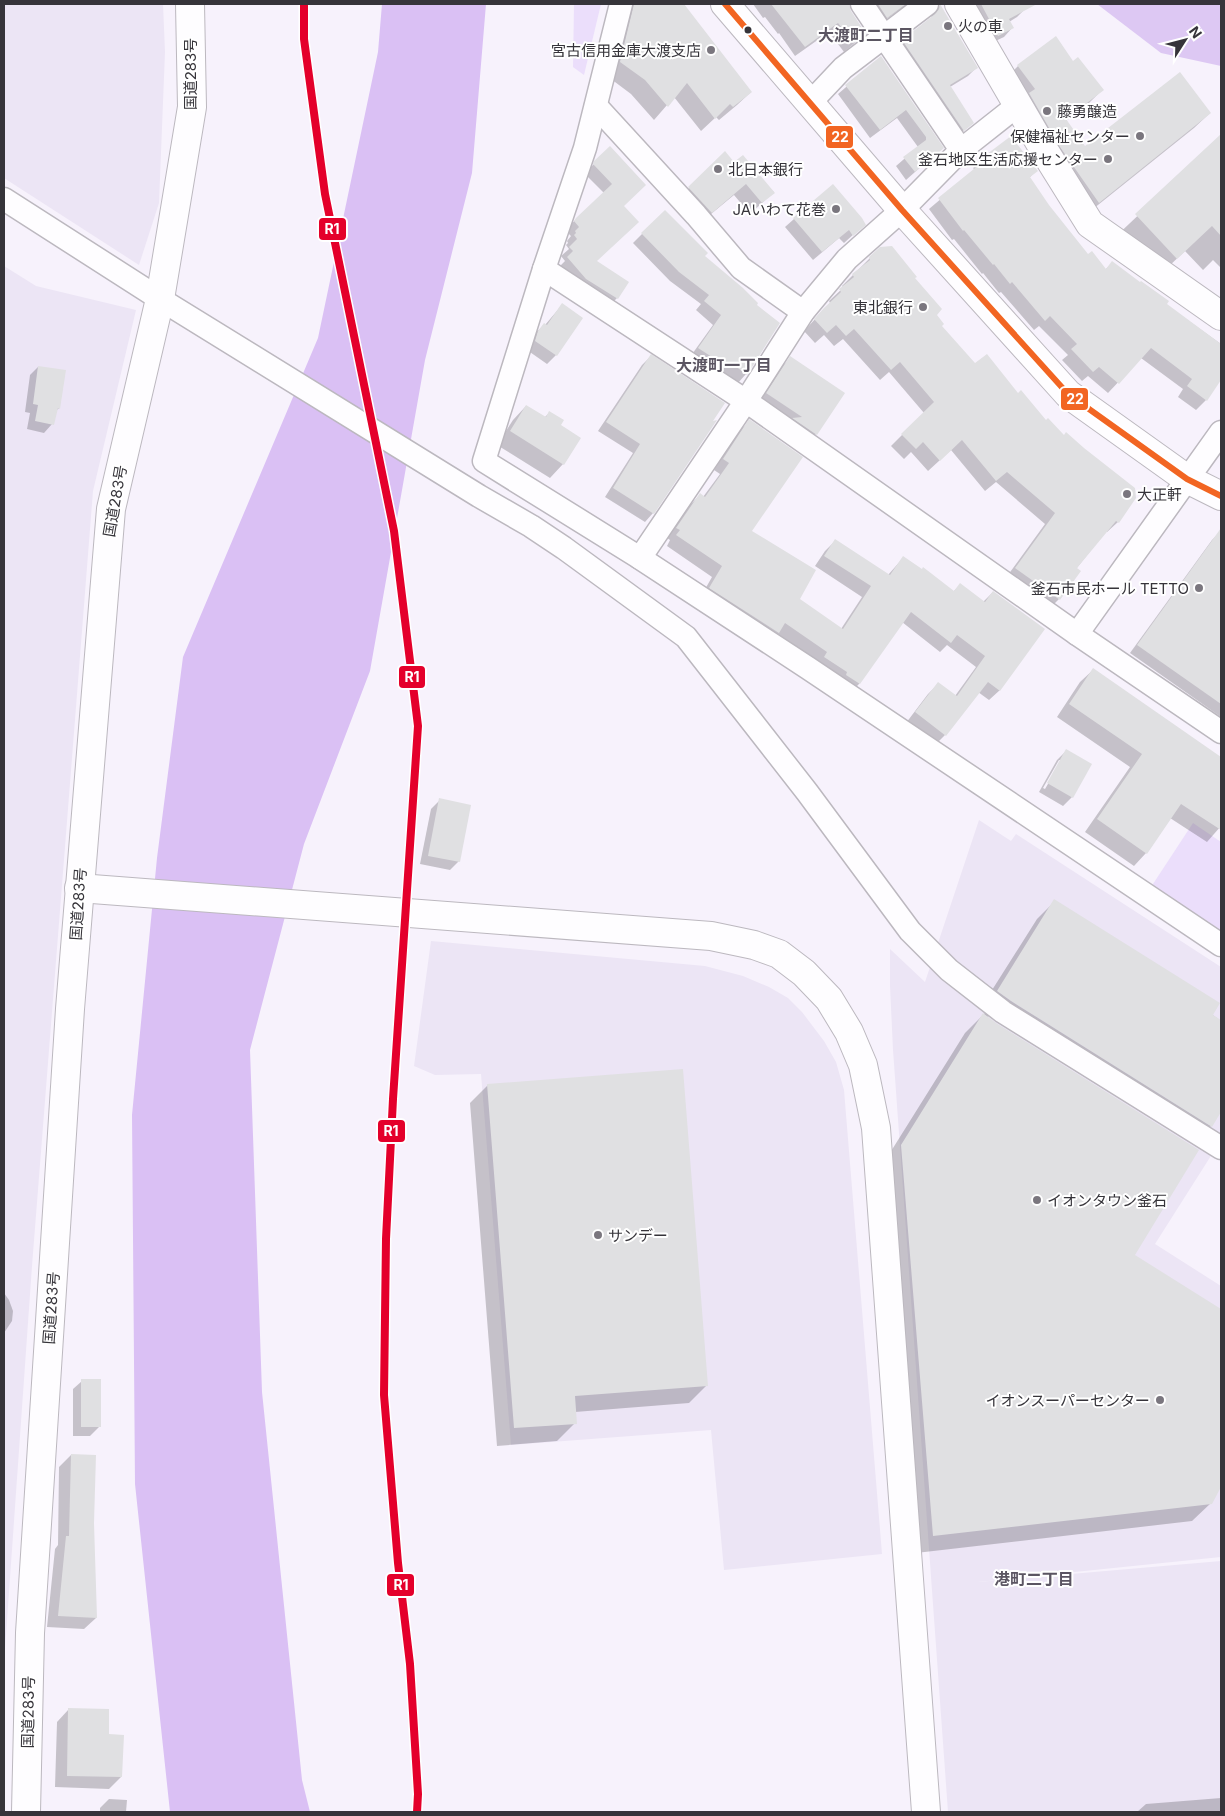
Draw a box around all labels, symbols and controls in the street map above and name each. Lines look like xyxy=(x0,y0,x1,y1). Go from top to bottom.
north arrow xyxy=(1160,15,1210,65)
place label: 火の車 xyxy=(958,17,1003,36)
marker: 火の車 xyxy=(942,20,954,32)
text: N xyxy=(1186,23,1206,41)
unlabelled marker xyxy=(743,25,753,35)
district label: 大渡町二丁目 xyxy=(818,25,914,45)
street label: 国道283号 xyxy=(181,38,200,110)
place label: 宮古信用金庫大渡支店 xyxy=(551,41,701,60)
marker: 宮古信用金庫大渡支店 xyxy=(705,44,717,56)
place label: 藤勇醸造 xyxy=(1057,102,1117,121)
marker: 藤勇醸造 xyxy=(1041,105,1053,117)
line badge: 22 xyxy=(825,125,854,149)
place label: 保健福祉センター xyxy=(1010,127,1130,146)
text: 22 xyxy=(831,128,849,145)
marker: 保健福祉センター xyxy=(1134,130,1146,142)
place label: 釜石地区生活応援センター xyxy=(918,150,1098,169)
marker: 釜石地区生活応援センター xyxy=(1102,153,1114,165)
place label: 北日本銀行 xyxy=(728,160,803,179)
marker: 北日本銀行 xyxy=(712,163,724,175)
place label: JAいわて花巻 xyxy=(732,200,826,219)
marker: JAいわて花巻 xyxy=(830,203,842,215)
line badge: R1 xyxy=(318,217,347,241)
text: R1 xyxy=(324,220,340,237)
place label: 東北銀行 xyxy=(853,298,913,317)
marker: 東北銀行 xyxy=(917,301,929,313)
district label: 大渡町一丁目 xyxy=(676,355,772,375)
line badge: 22 xyxy=(1060,387,1089,411)
text: 22 xyxy=(1066,390,1084,407)
street label: 国道283号 xyxy=(99,464,131,538)
place label: 大正軒 xyxy=(1137,485,1182,504)
marker: 大正軒 xyxy=(1121,488,1133,500)
place label: 釜石市民ホール TETTO xyxy=(1031,579,1189,598)
marker: 釜石市民ホール TETTO xyxy=(1193,582,1205,594)
line badge: R1 xyxy=(398,665,426,689)
text: R1 xyxy=(404,668,420,685)
street label: 国道283号 xyxy=(66,867,90,941)
line badge: R1 xyxy=(377,1119,406,1143)
text: R1 xyxy=(383,1122,399,1139)
place label: イオンタウン釜石 xyxy=(1047,1191,1167,1210)
marker: イオンタウン釜石 xyxy=(1031,1194,1043,1206)
place label: サンデー xyxy=(608,1226,668,1245)
marker: サンデー xyxy=(592,1229,604,1241)
street label: 国道283号 xyxy=(39,1271,63,1345)
place label: イオンスーパーセンター xyxy=(985,1391,1150,1410)
marker: イオンスーパーセンター xyxy=(1154,1394,1166,1406)
district label: 港町二丁目 xyxy=(994,1569,1074,1589)
line badge: R1 xyxy=(386,1573,415,1597)
text: R1 xyxy=(393,1576,409,1593)
street label: 国道283号 xyxy=(18,1675,38,1749)

